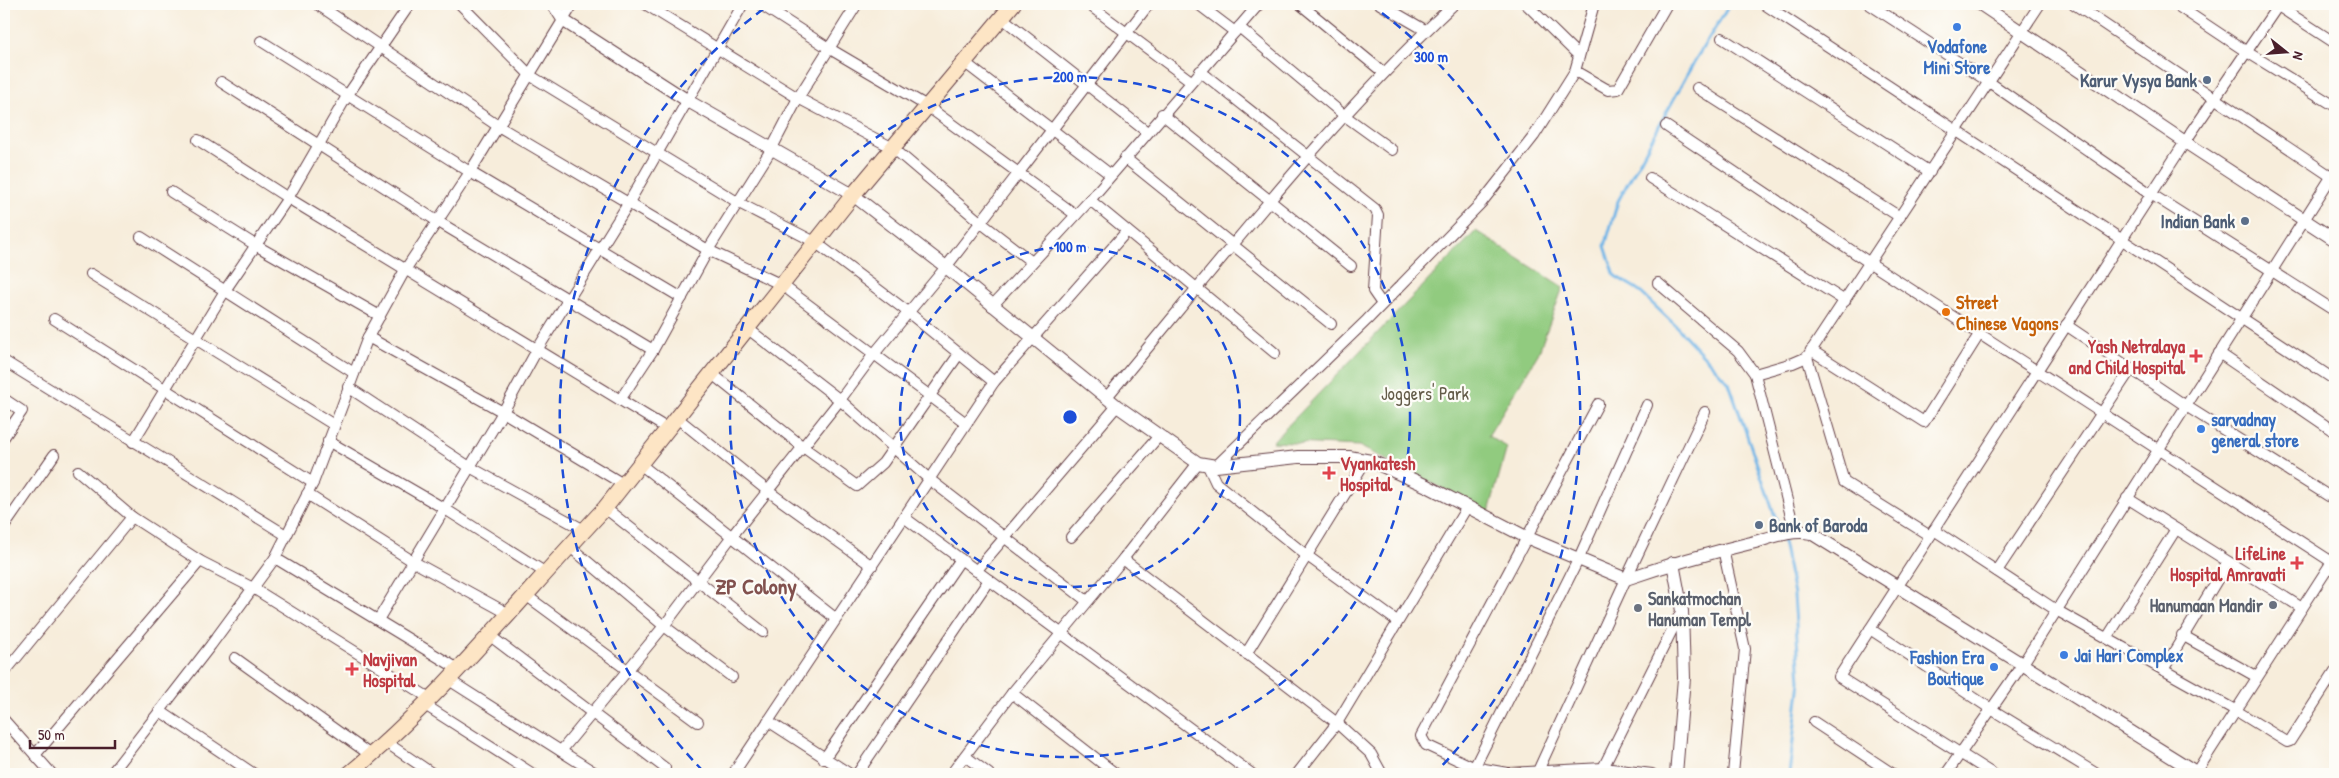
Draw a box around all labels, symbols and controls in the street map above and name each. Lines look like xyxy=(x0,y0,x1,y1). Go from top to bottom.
marker: Vodafone Mini Store xyxy=(1951,21,1963,33)
north arrow xyxy=(2262,28,2312,78)
place label: Vodafone Mini Store xyxy=(1924,34,1991,80)
text: 300 m xyxy=(1414,46,1448,67)
text: N xyxy=(2289,50,2309,63)
text: 200 m xyxy=(1053,66,1087,87)
place label: Karur Vysya Bank xyxy=(2080,68,2198,94)
marker: Karur Vysya Bank xyxy=(2201,74,2213,86)
place label: Indian Bank xyxy=(2160,209,2236,234)
marker: Indian Bank xyxy=(2239,215,2251,227)
text: 100 m xyxy=(1054,236,1086,257)
place label: Street Chinese Vagons xyxy=(1956,290,2059,337)
marker: Street Chinese Vagons xyxy=(1940,306,1952,318)
place label: Yash Netralaya and Child Hospital xyxy=(2069,334,2186,381)
marker: Yash Netralaya and Child Hospital xyxy=(2189,349,2203,363)
park label: Joggers' Park xyxy=(1381,381,1470,406)
place label: sarvadnay general store xyxy=(2211,407,2300,454)
centre of rings xyxy=(1061,408,1079,426)
marker: sarvadnay general store xyxy=(2195,423,2207,435)
place label: Vyankatesh Hospital xyxy=(1340,451,1416,498)
marker: Vyankatesh Hospital xyxy=(1322,466,1336,480)
place label: Bank of Baroda xyxy=(1769,513,1868,538)
marker: Bank of Baroda xyxy=(1753,519,1765,531)
place label: LifeLine Hospital Amravati xyxy=(2170,541,2287,588)
marker: LifeLine Hospital Amravati xyxy=(2290,556,2304,570)
district label: ZP Colony xyxy=(715,571,798,602)
place label: Sankatmochan Hanuman Templ xyxy=(1648,586,1752,633)
place label: Hanumaan Mandir xyxy=(2150,593,2263,618)
marker: Hanumaan Mandir xyxy=(2267,599,2279,611)
marker: Sankatmochan Hanuman Templ xyxy=(1632,602,1644,614)
place label: Jai Hari Complex xyxy=(2074,643,2184,669)
place label: Fashion Era Boutique xyxy=(1909,645,1985,692)
place label: Navjivan Hospital xyxy=(363,647,418,694)
marker: Jai Hari Complex xyxy=(2058,649,2070,661)
marker: Fashion Era Boutique xyxy=(1988,661,2000,673)
marker: Navjivan Hospital xyxy=(345,662,359,676)
scale bar xyxy=(30,718,115,750)
text: 50 m xyxy=(38,724,65,745)

